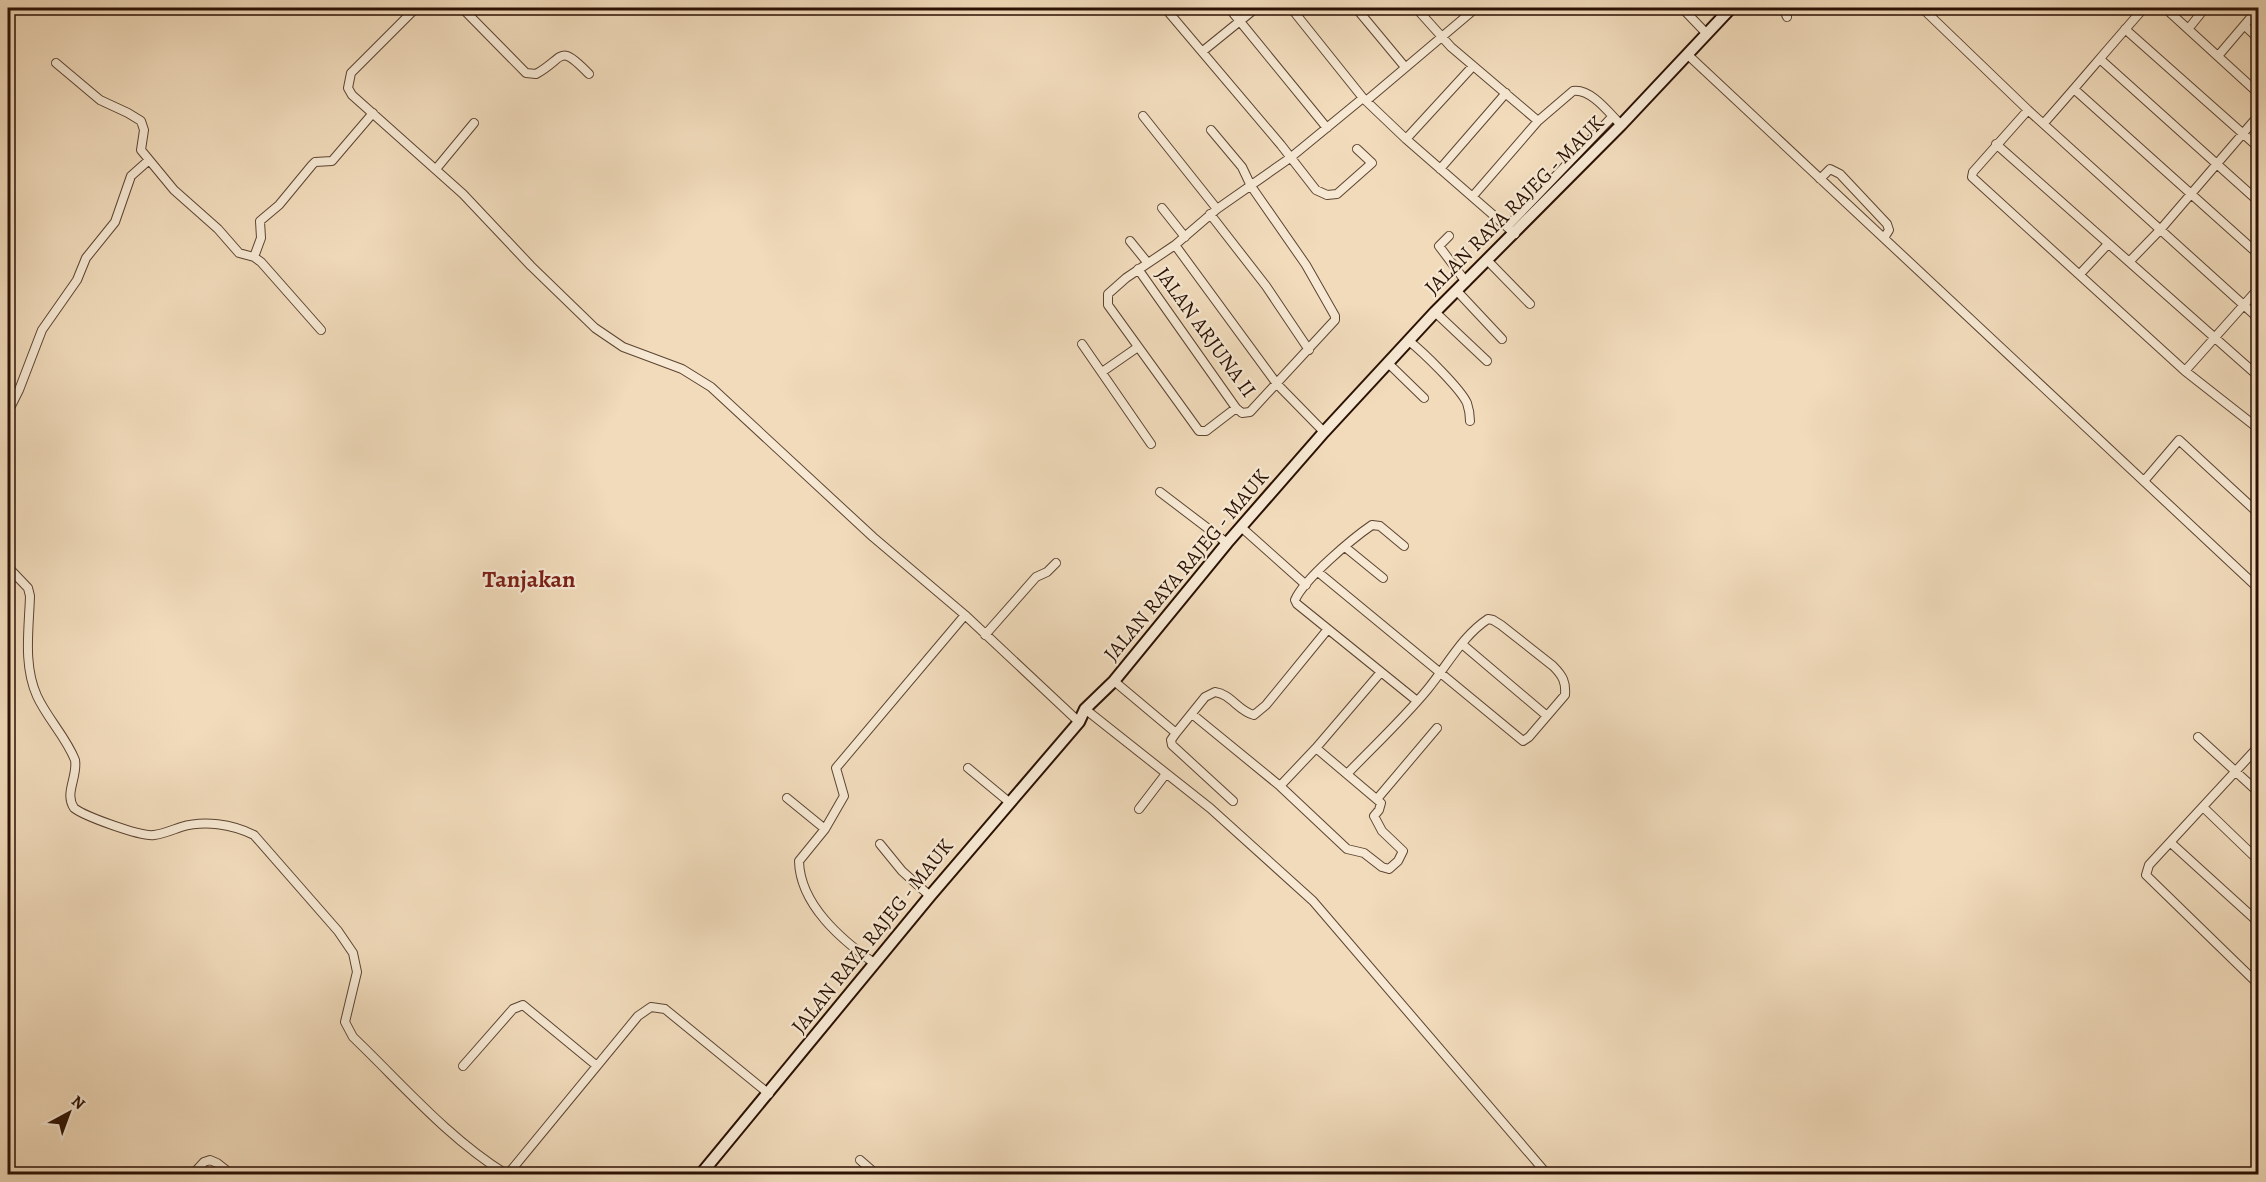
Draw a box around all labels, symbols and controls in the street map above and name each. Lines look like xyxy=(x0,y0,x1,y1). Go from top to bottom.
street label: JALAN RAYA RAJEG - MAUK xyxy=(1418,109,1610,301)
street label: JALAN ARJUNA II xyxy=(1149,261,1263,403)
street label: JALAN RAYA RAJEG - MAUK xyxy=(1097,463,1275,667)
district label: Tanjakan xyxy=(482,563,576,595)
street label: JALAN RAYA RAJEG - MAUK xyxy=(785,833,959,1039)
north arrow xyxy=(39,1083,99,1143)
text: N xyxy=(67,1090,90,1115)

